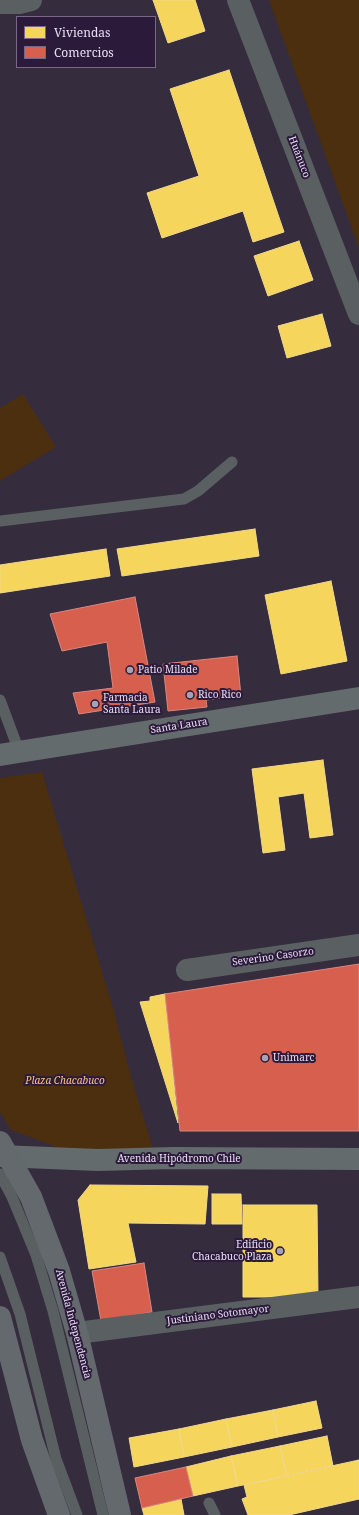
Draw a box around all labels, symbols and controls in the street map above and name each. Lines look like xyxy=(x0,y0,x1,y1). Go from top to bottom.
legend xyxy=(16,16,156,68)
text: Viviendas xyxy=(54,24,110,41)
text: Comercios xyxy=(54,44,114,61)
street label: Huánuco xyxy=(286,135,312,179)
place label: Patio Milade xyxy=(138,664,198,676)
marker: Patio Milade xyxy=(125,665,135,675)
place label: Rico Rico xyxy=(198,689,241,701)
marker: Rico Rico xyxy=(185,690,195,700)
place label: Farmacia Santa Laura xyxy=(103,692,161,716)
marker: Farmacia Santa Laura xyxy=(90,699,100,709)
street label: Santa Laura xyxy=(150,716,208,736)
street label: Severino Casorzo xyxy=(231,945,315,969)
place label: Unimarc xyxy=(273,1052,315,1064)
marker: Unimarc xyxy=(260,1053,270,1063)
park label: Plaza Chacabuco xyxy=(25,1075,105,1087)
street label: Avenida Hipódromo Chile xyxy=(117,1153,241,1165)
place label: Edificio Chacabuco Plaza xyxy=(192,1239,272,1262)
marker: Edificio Chacabuco Plaza xyxy=(275,1246,285,1256)
street label: Avenida Independencia xyxy=(53,1268,93,1380)
street label: Justiniano Sotomayor xyxy=(166,1303,270,1327)

